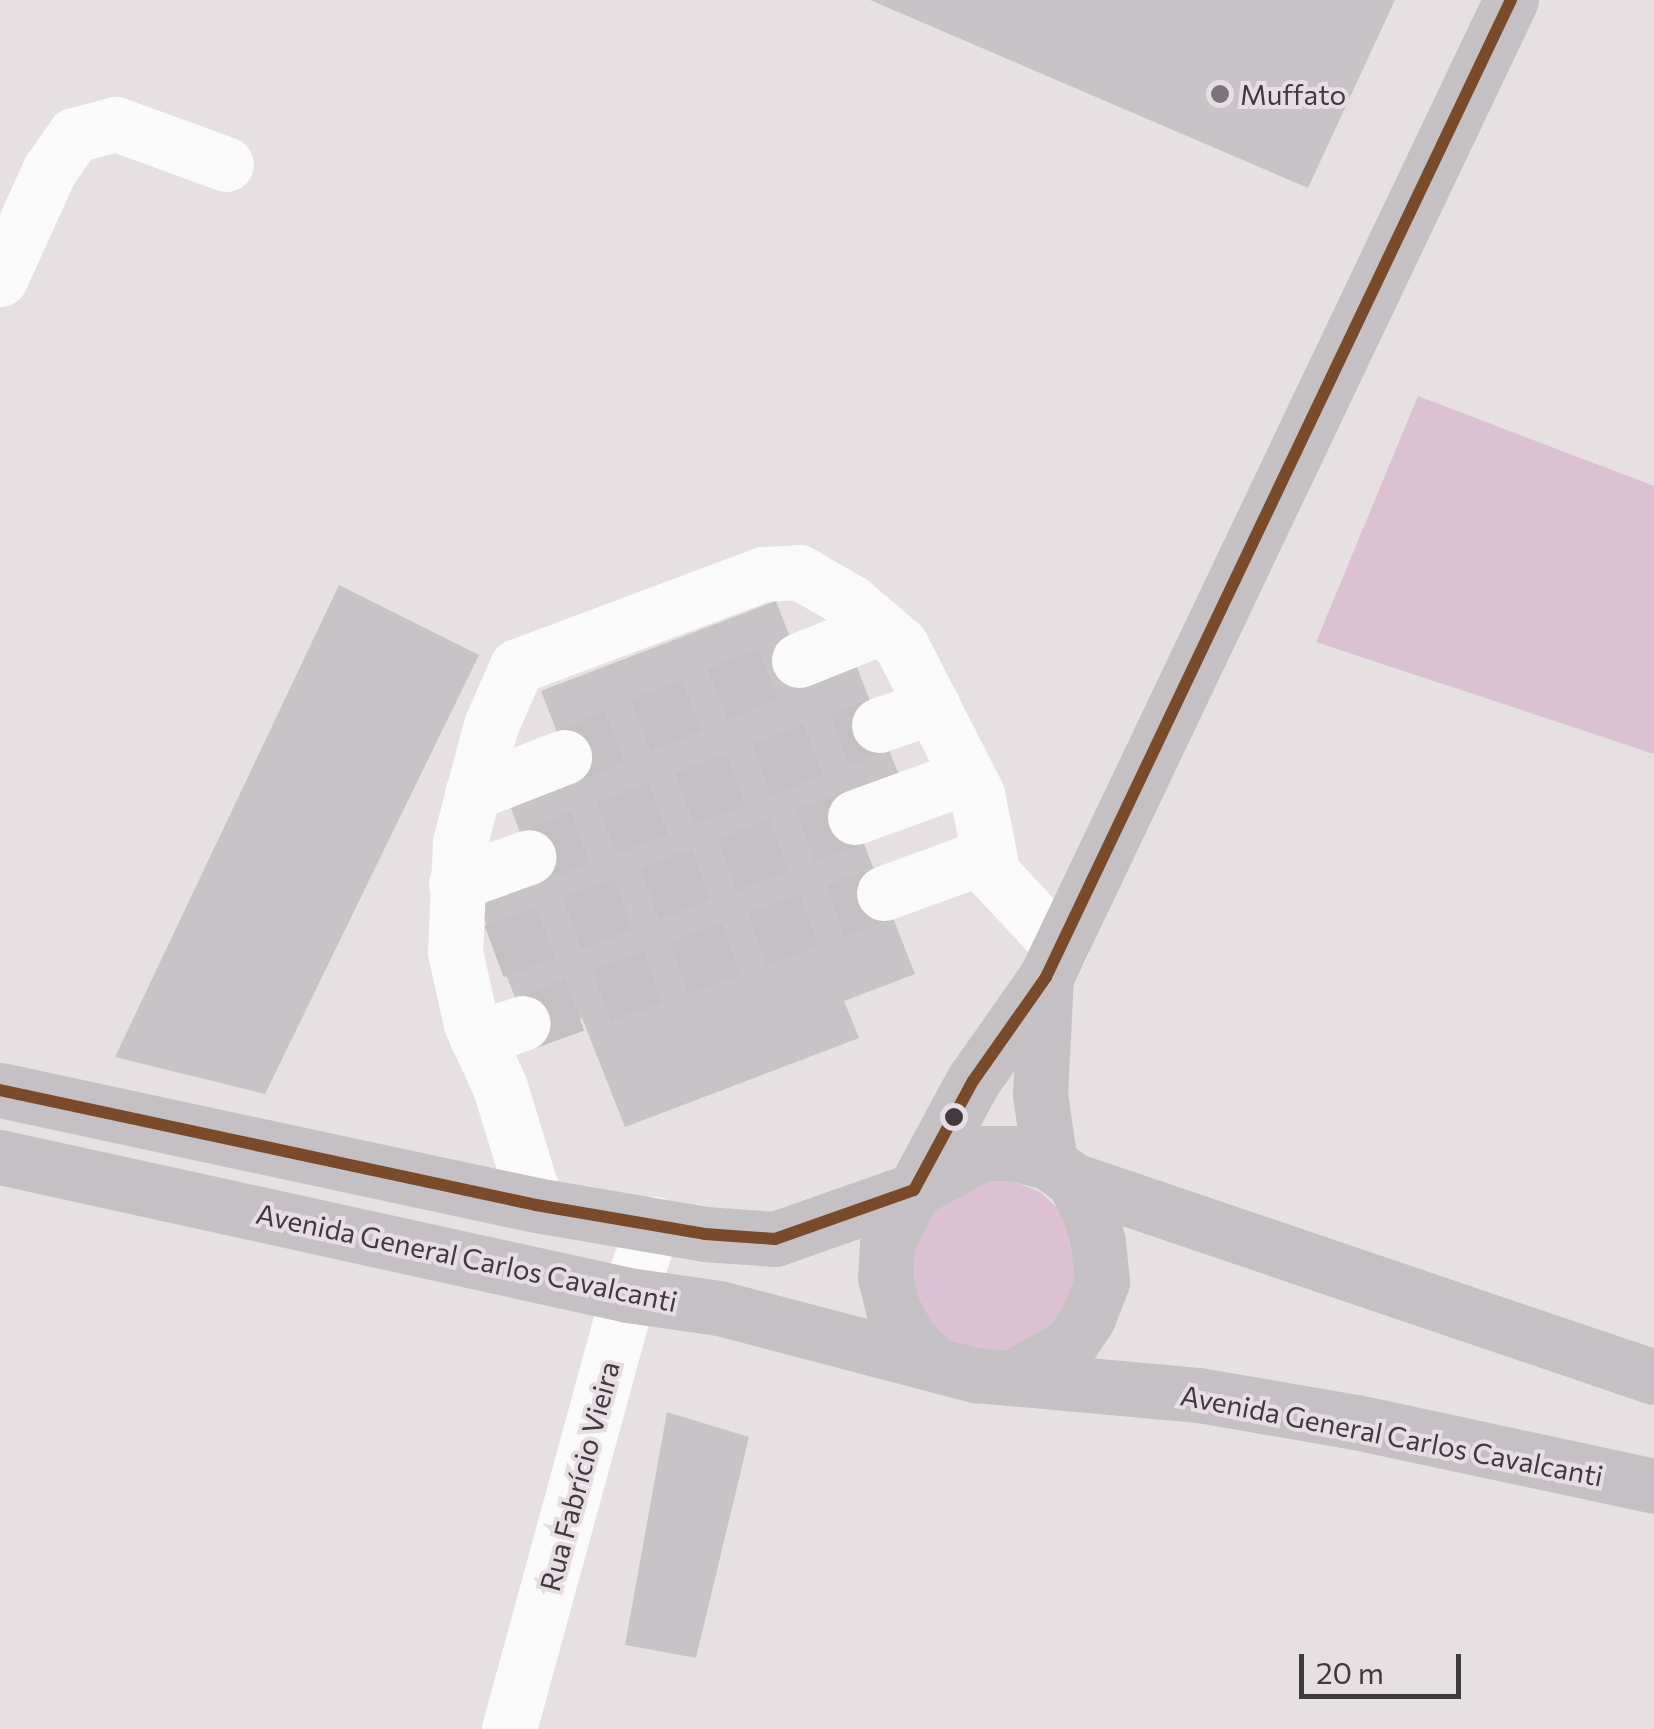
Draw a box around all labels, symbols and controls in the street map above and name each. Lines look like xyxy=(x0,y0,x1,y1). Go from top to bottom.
place label: Muffato xyxy=(1240,77,1346,111)
marker: Muffato xyxy=(1209,83,1231,105)
unlabelled marker xyxy=(944,1107,964,1127)
street label: Avenida General Carlos Cavalcanti xyxy=(253,1196,681,1318)
street label: Rua Fabrício Vieira xyxy=(532,1357,626,1595)
street label: Avenida General Carlos Cavalcanti xyxy=(1178,1378,1606,1492)
scale bar xyxy=(1304,1634,1466,1696)
text: 20 m xyxy=(1316,1653,1384,1690)

